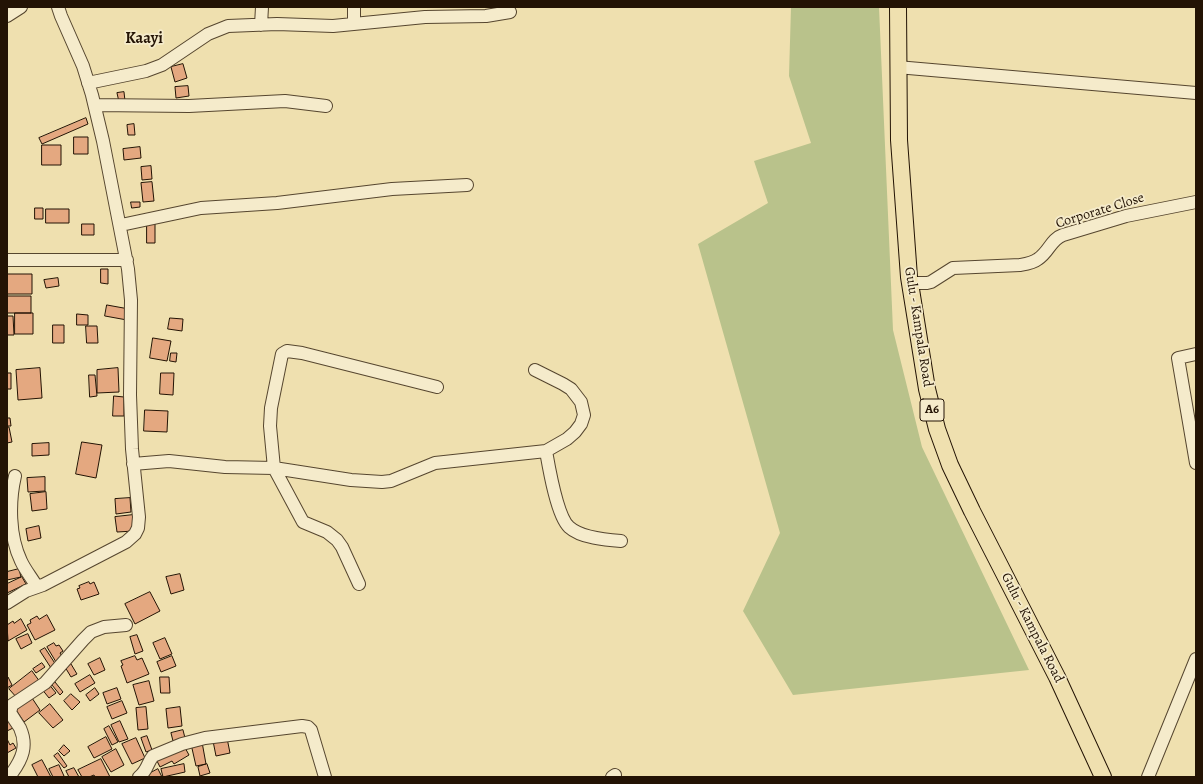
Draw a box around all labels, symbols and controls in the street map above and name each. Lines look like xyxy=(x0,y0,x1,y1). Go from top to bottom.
district label: Kaayi xyxy=(125,29,163,49)
street label: Corporate Close xyxy=(1054,190,1146,232)
street label: Gulu - Kampala Road xyxy=(900,266,936,388)
road number: A6 xyxy=(920,399,944,421)
street label: Gulu - Kampala Road xyxy=(997,570,1067,686)

